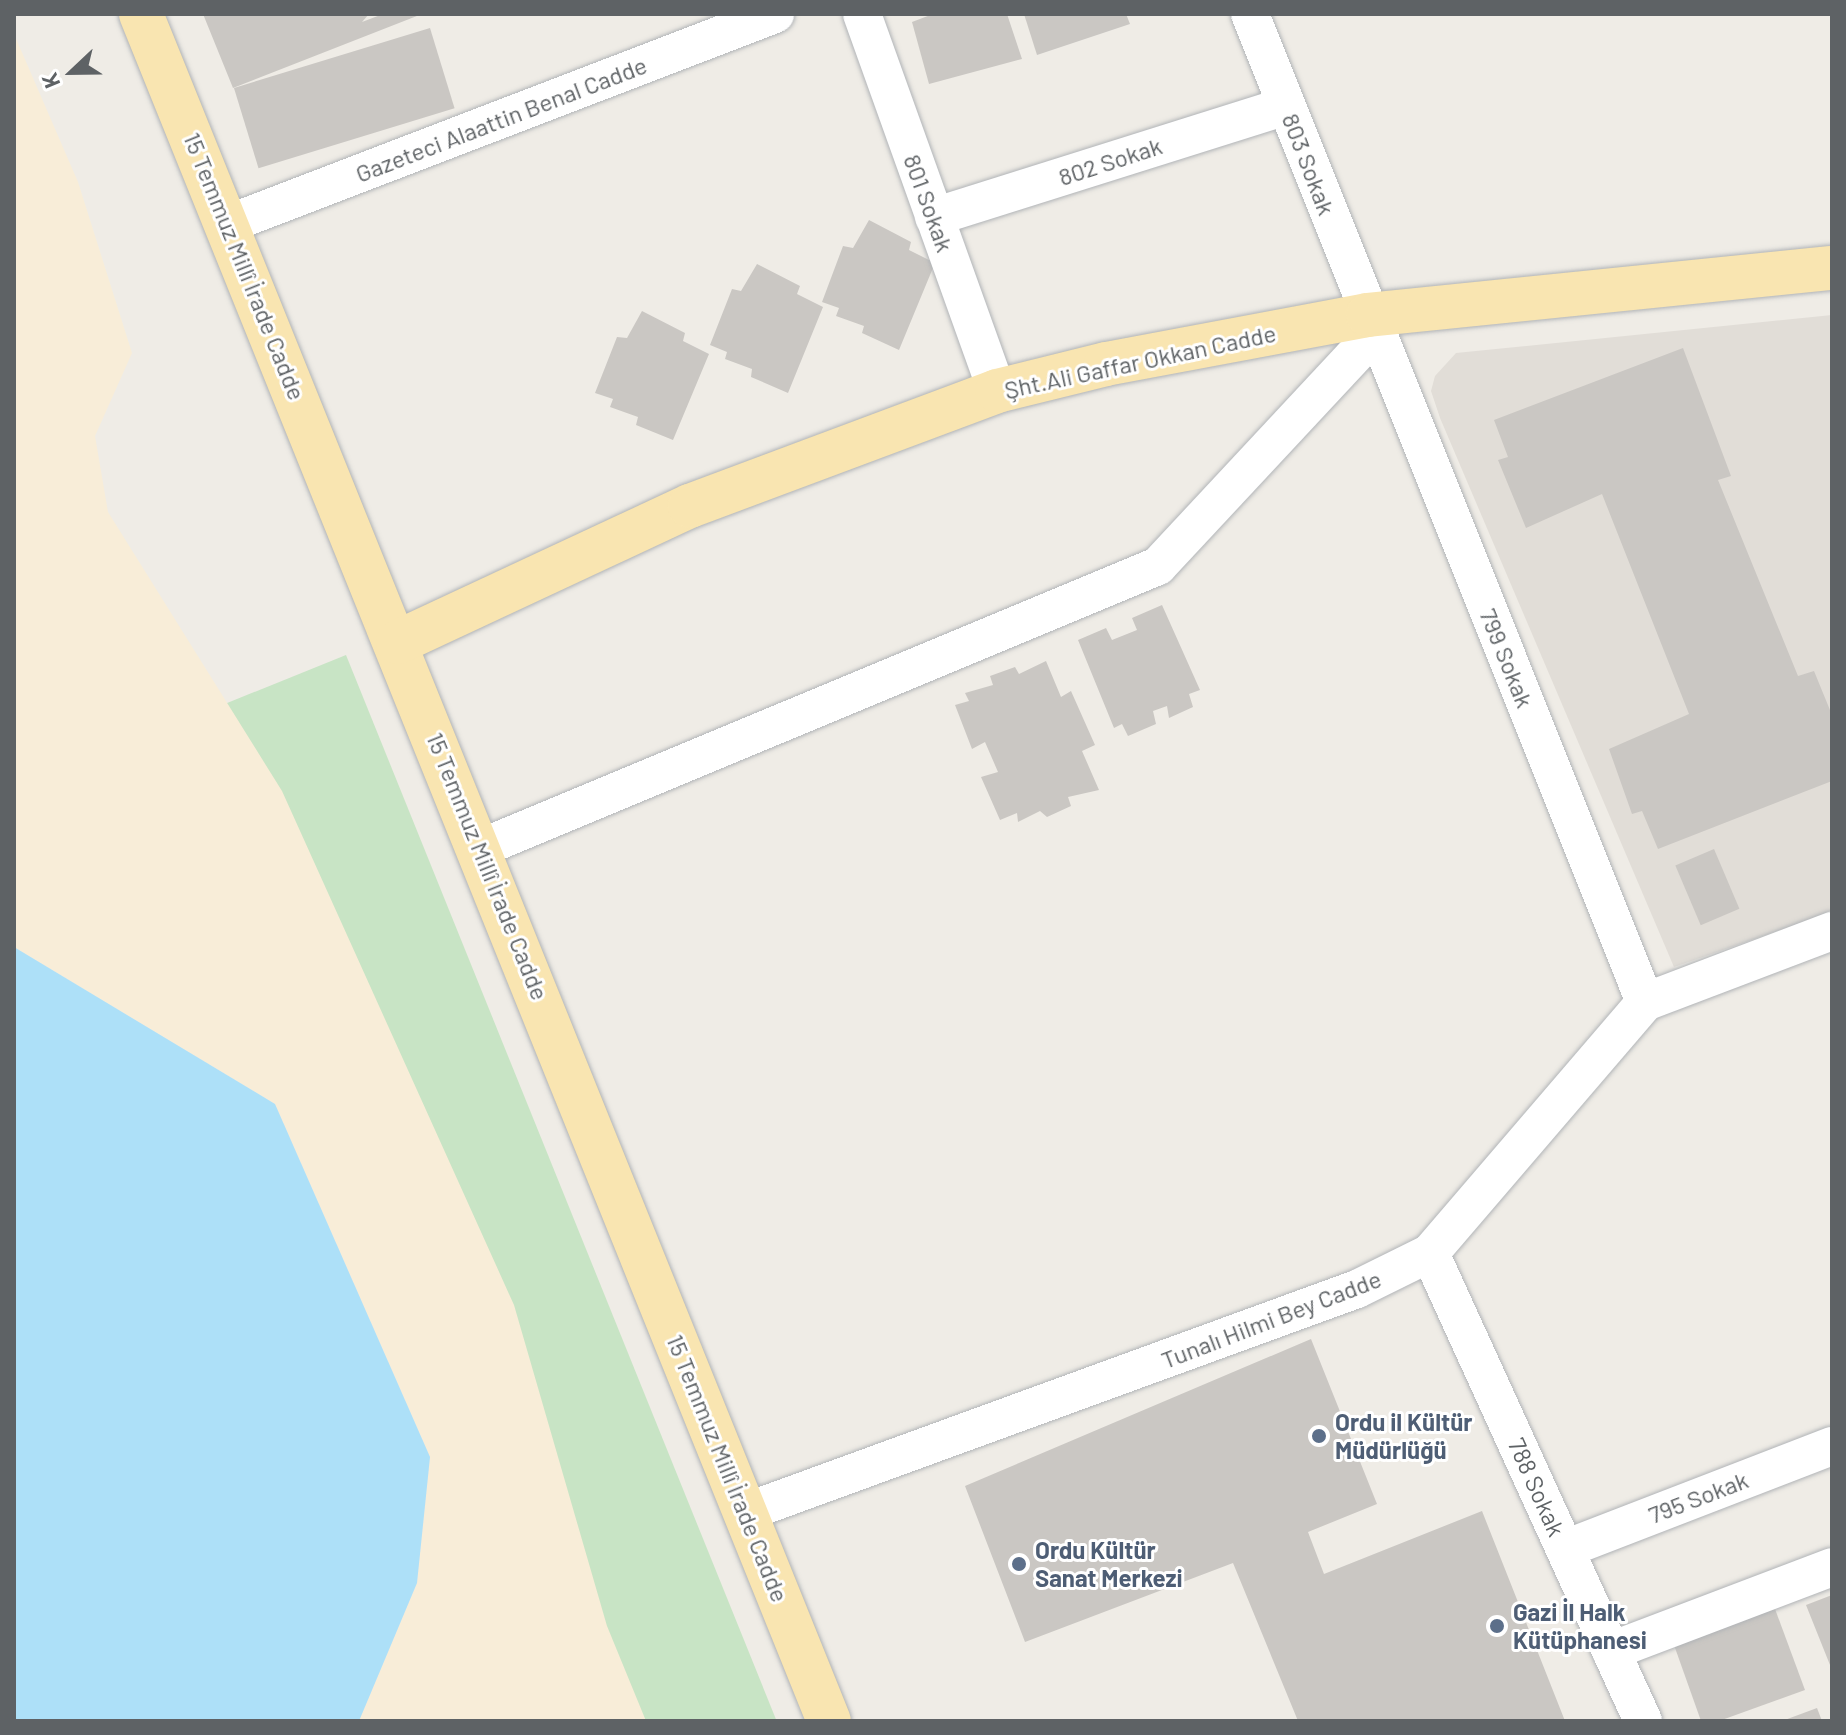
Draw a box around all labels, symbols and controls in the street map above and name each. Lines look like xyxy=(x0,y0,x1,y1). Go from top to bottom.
north arrow xyxy=(32,32,112,112)
street label: Gazeteci Alaattin Benal Cadde xyxy=(351,50,651,188)
text: K xyxy=(35,70,64,92)
street label: 803 Sokak xyxy=(1276,109,1342,219)
street label: 15 Temmuz Millî İrade Cadde xyxy=(178,128,312,404)
street label: 802 Sokak xyxy=(1055,131,1165,191)
street label: 801 Sokak xyxy=(898,150,960,256)
street label: Şht.Ali Gaffar Okkan Cadde xyxy=(1002,318,1278,404)
street label: 799 Sokak xyxy=(1474,604,1540,712)
street label: 15 Temmuz Millî İrade Cadde xyxy=(421,728,555,1004)
street label: Tunalı Hilmi Bey Cadde xyxy=(1157,1264,1385,1374)
street label: 15 Temmuz Millî İrade Cadde xyxy=(661,1330,795,1606)
place label: Ordu il Kültür Müdürlüğü xyxy=(1335,1408,1472,1464)
marker: Ordu il Kültür Müdürlüğü xyxy=(1310,1427,1328,1445)
street label: 788 Sokak xyxy=(1503,1433,1571,1541)
street label: 795 Sokak xyxy=(1644,1465,1752,1529)
place label: Ordu Kültür Sanat Merkezi xyxy=(1035,1536,1183,1592)
marker: Ordu Kültür Sanat Merkezi xyxy=(1010,1555,1028,1573)
place label: Gazi İl Halk Kütüphanesi xyxy=(1513,1598,1647,1654)
marker: Gazi İl Halk Kütüphanesi xyxy=(1488,1617,1506,1635)

